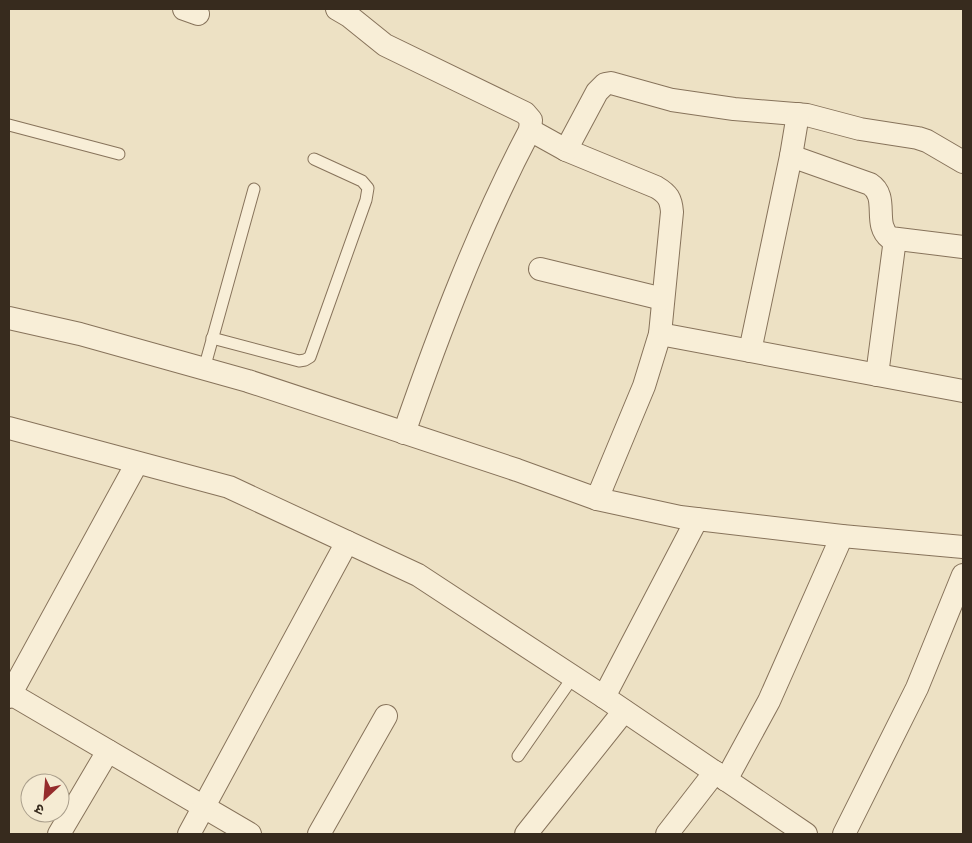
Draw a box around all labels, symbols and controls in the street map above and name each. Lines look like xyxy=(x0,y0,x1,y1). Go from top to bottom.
north arrow xyxy=(20,773,70,823)
text: उ xyxy=(31,800,46,819)

